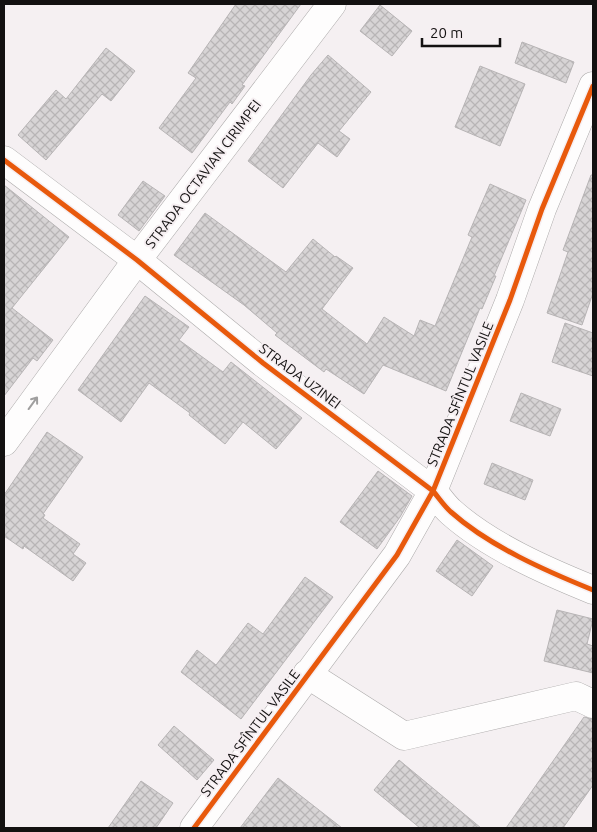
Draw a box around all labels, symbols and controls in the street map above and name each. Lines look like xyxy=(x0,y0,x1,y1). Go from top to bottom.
scale bar xyxy=(422,15,500,47)
text: 20 m xyxy=(430,24,463,41)
street label: STRADA OCTAVIAN CIRIMPEI xyxy=(142,97,264,251)
street label: STRADA SFÎNTUL VASILE xyxy=(423,319,496,469)
street label: STRADA UZINEI xyxy=(256,340,344,412)
one-way arrow xyxy=(27,397,38,410)
street label: STRADA SFÎNTUL VASILE xyxy=(196,666,303,800)

